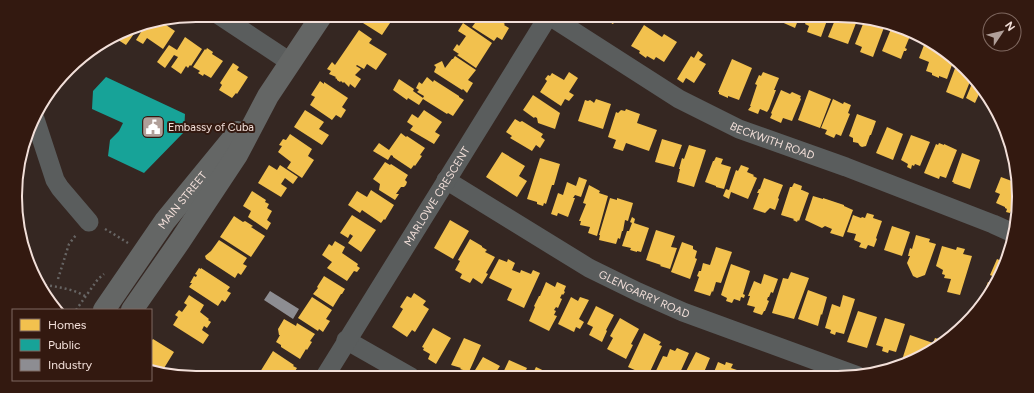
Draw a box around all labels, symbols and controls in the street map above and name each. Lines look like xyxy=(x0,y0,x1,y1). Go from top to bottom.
north arrow xyxy=(982,12,1022,52)
text: N xyxy=(1002,19,1018,34)
public building icon: Embassy of Cuba xyxy=(140,114,166,140)
street label: BECKWITH ROAD xyxy=(728,119,817,162)
place label: Embassy of Cuba xyxy=(168,121,254,134)
street label: MARLOWE CRESCENT xyxy=(401,144,472,248)
street label: MAIN STREET xyxy=(155,169,209,231)
street label: GLENGARRY ROAD xyxy=(597,267,692,320)
legend xyxy=(12,309,152,381)
text: Homes xyxy=(48,318,87,332)
text: Public xyxy=(48,338,81,352)
text: Industry xyxy=(48,358,93,372)

